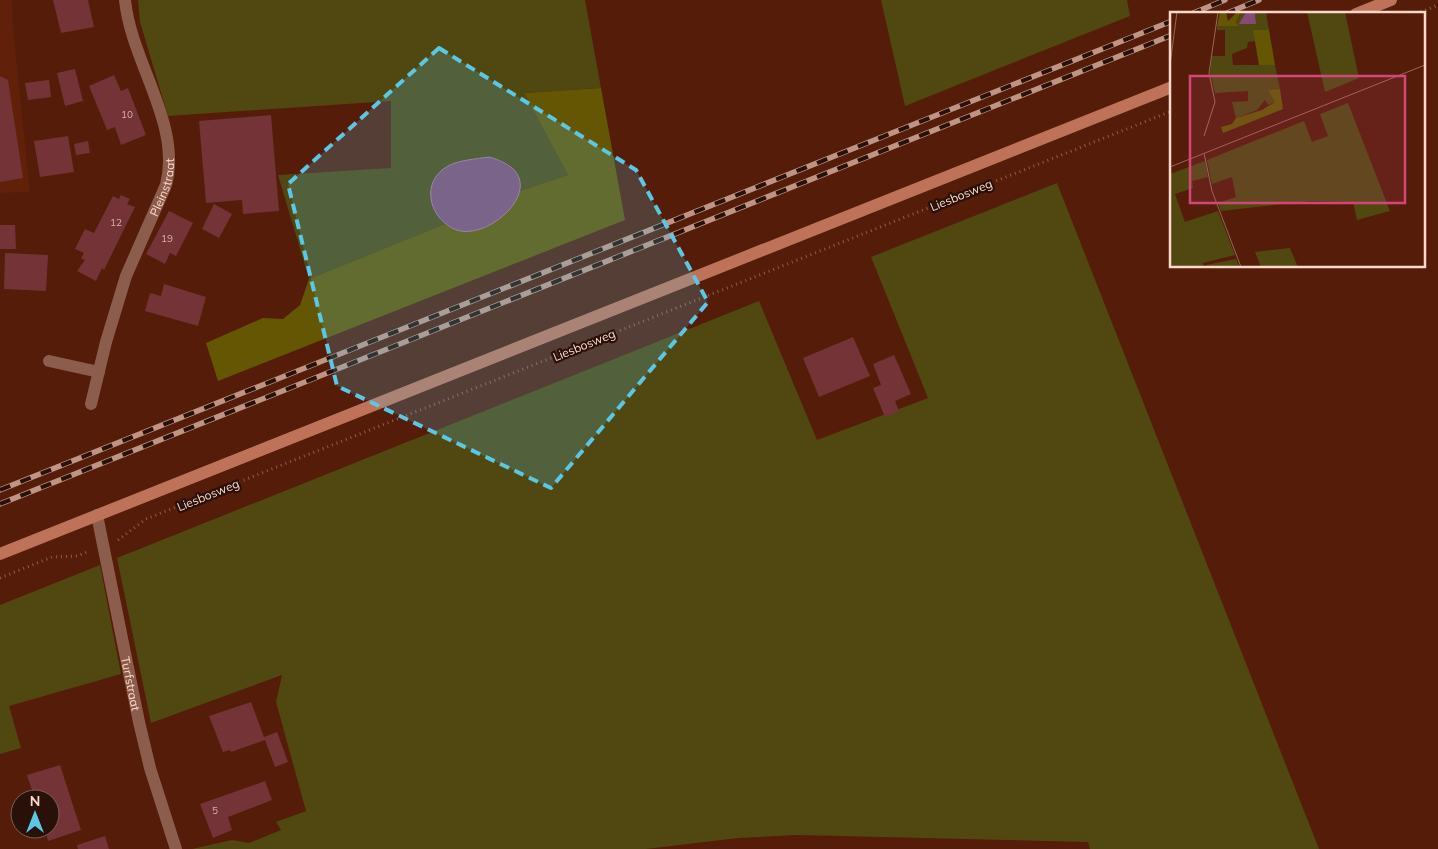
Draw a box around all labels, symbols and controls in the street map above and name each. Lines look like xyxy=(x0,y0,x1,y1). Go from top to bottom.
inset map xyxy=(1170,12,1426,268)
house number: 10 xyxy=(121,108,133,121)
street label: Pleinstraat xyxy=(146,158,177,218)
street label: Liesbosweg xyxy=(928,176,994,214)
house number: 12 xyxy=(110,216,122,229)
house number: 19 xyxy=(161,232,173,245)
street label: Liesbosweg xyxy=(551,326,617,364)
street label: Liesbosweg xyxy=(175,476,241,514)
street label: Turfstraat xyxy=(118,655,144,712)
north arrow xyxy=(10,789,60,839)
text: N xyxy=(30,792,40,810)
house number: 5 xyxy=(212,804,218,817)

